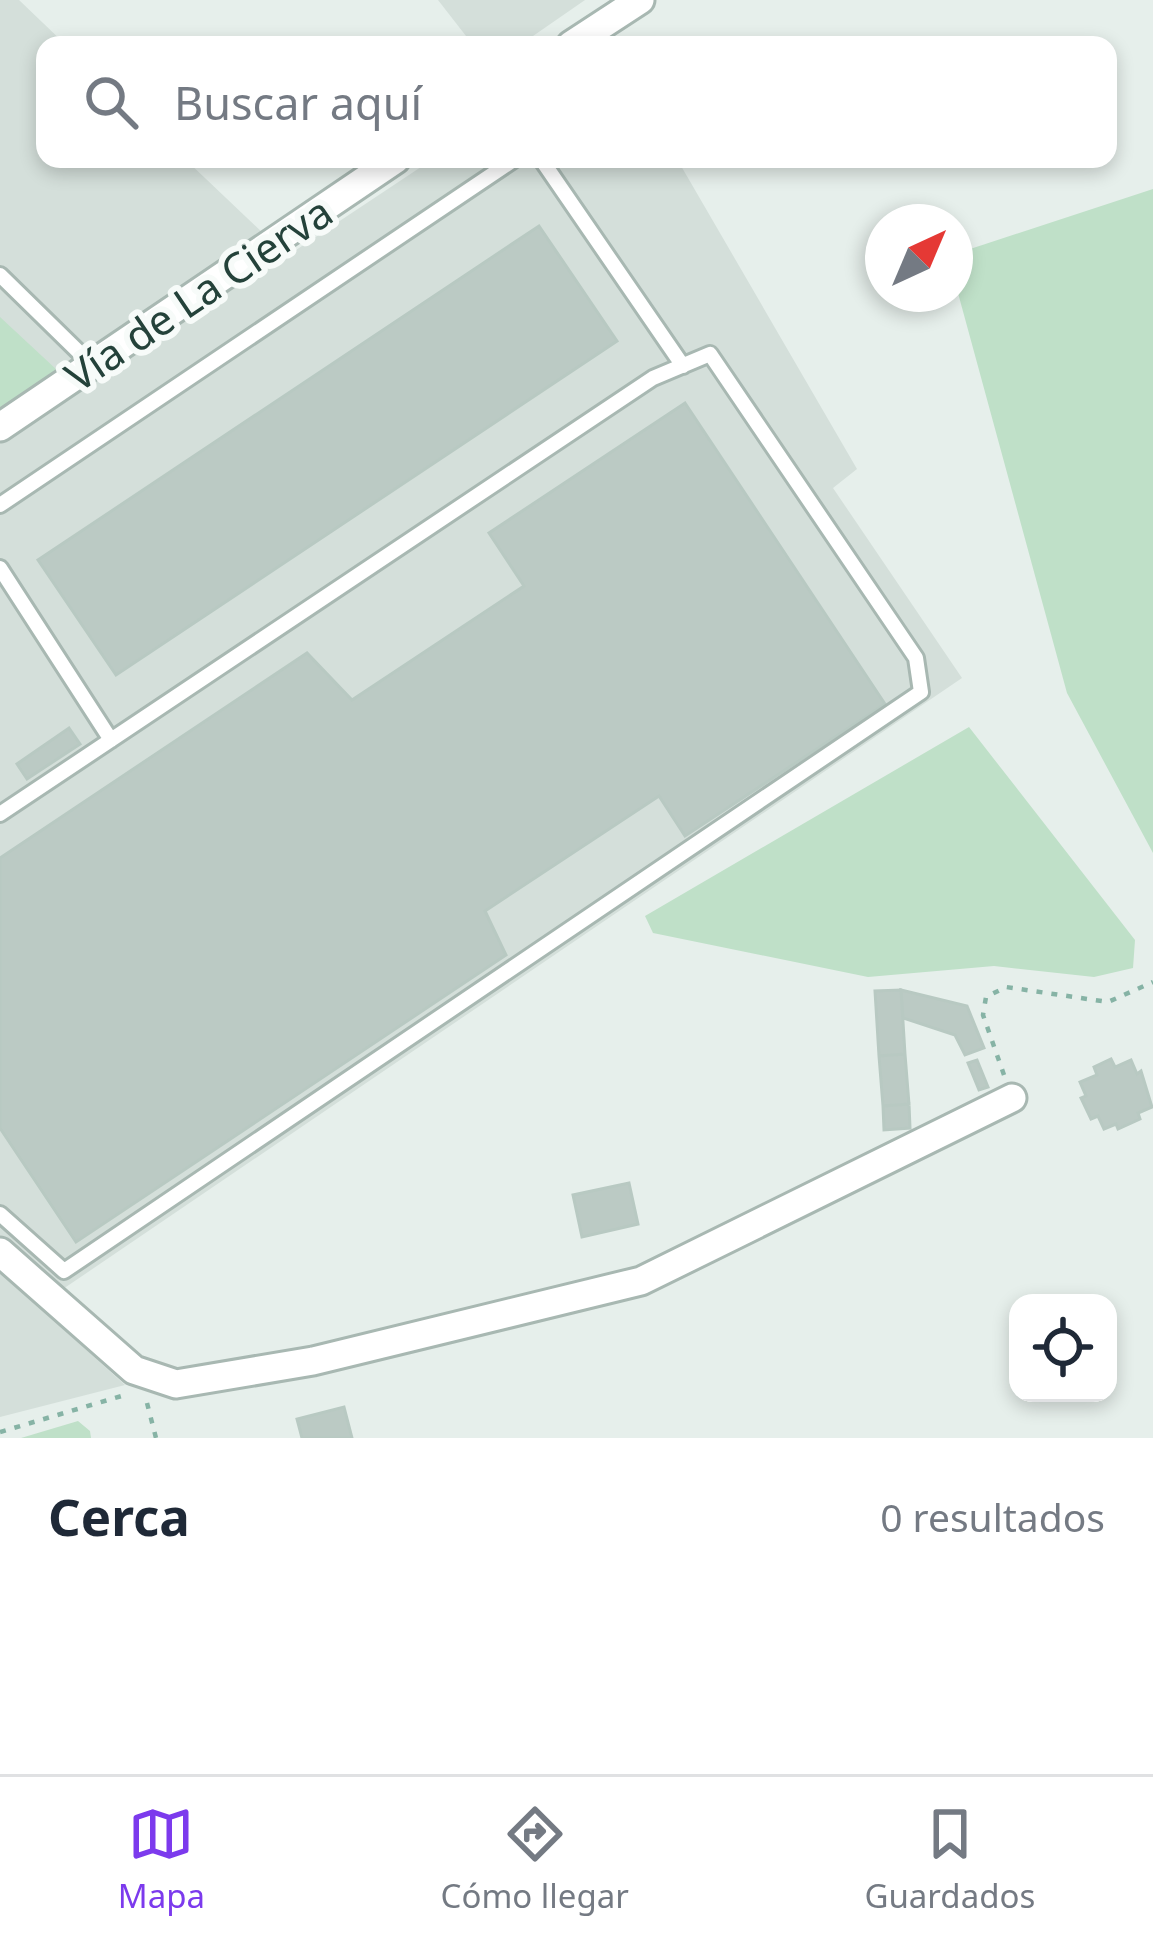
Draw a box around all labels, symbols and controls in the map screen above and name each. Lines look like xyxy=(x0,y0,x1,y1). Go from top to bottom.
search box xyxy=(36,36,1117,168)
icon: search xyxy=(78,69,144,135)
text: Buscar aquí xyxy=(174,72,422,133)
street label: Vía de La Cierva xyxy=(53,182,343,404)
north arrow xyxy=(865,204,973,312)
map controls xyxy=(1009,1294,1117,1402)
button: locate xyxy=(1009,1294,1117,1402)
text: Cerca xyxy=(48,1481,190,1551)
text: 0 resultados xyxy=(880,1490,1105,1543)
tab: Mapa xyxy=(118,1801,205,1918)
tab: Cómo llegar xyxy=(441,1801,629,1918)
tab: Guardados xyxy=(864,1801,1035,1918)

